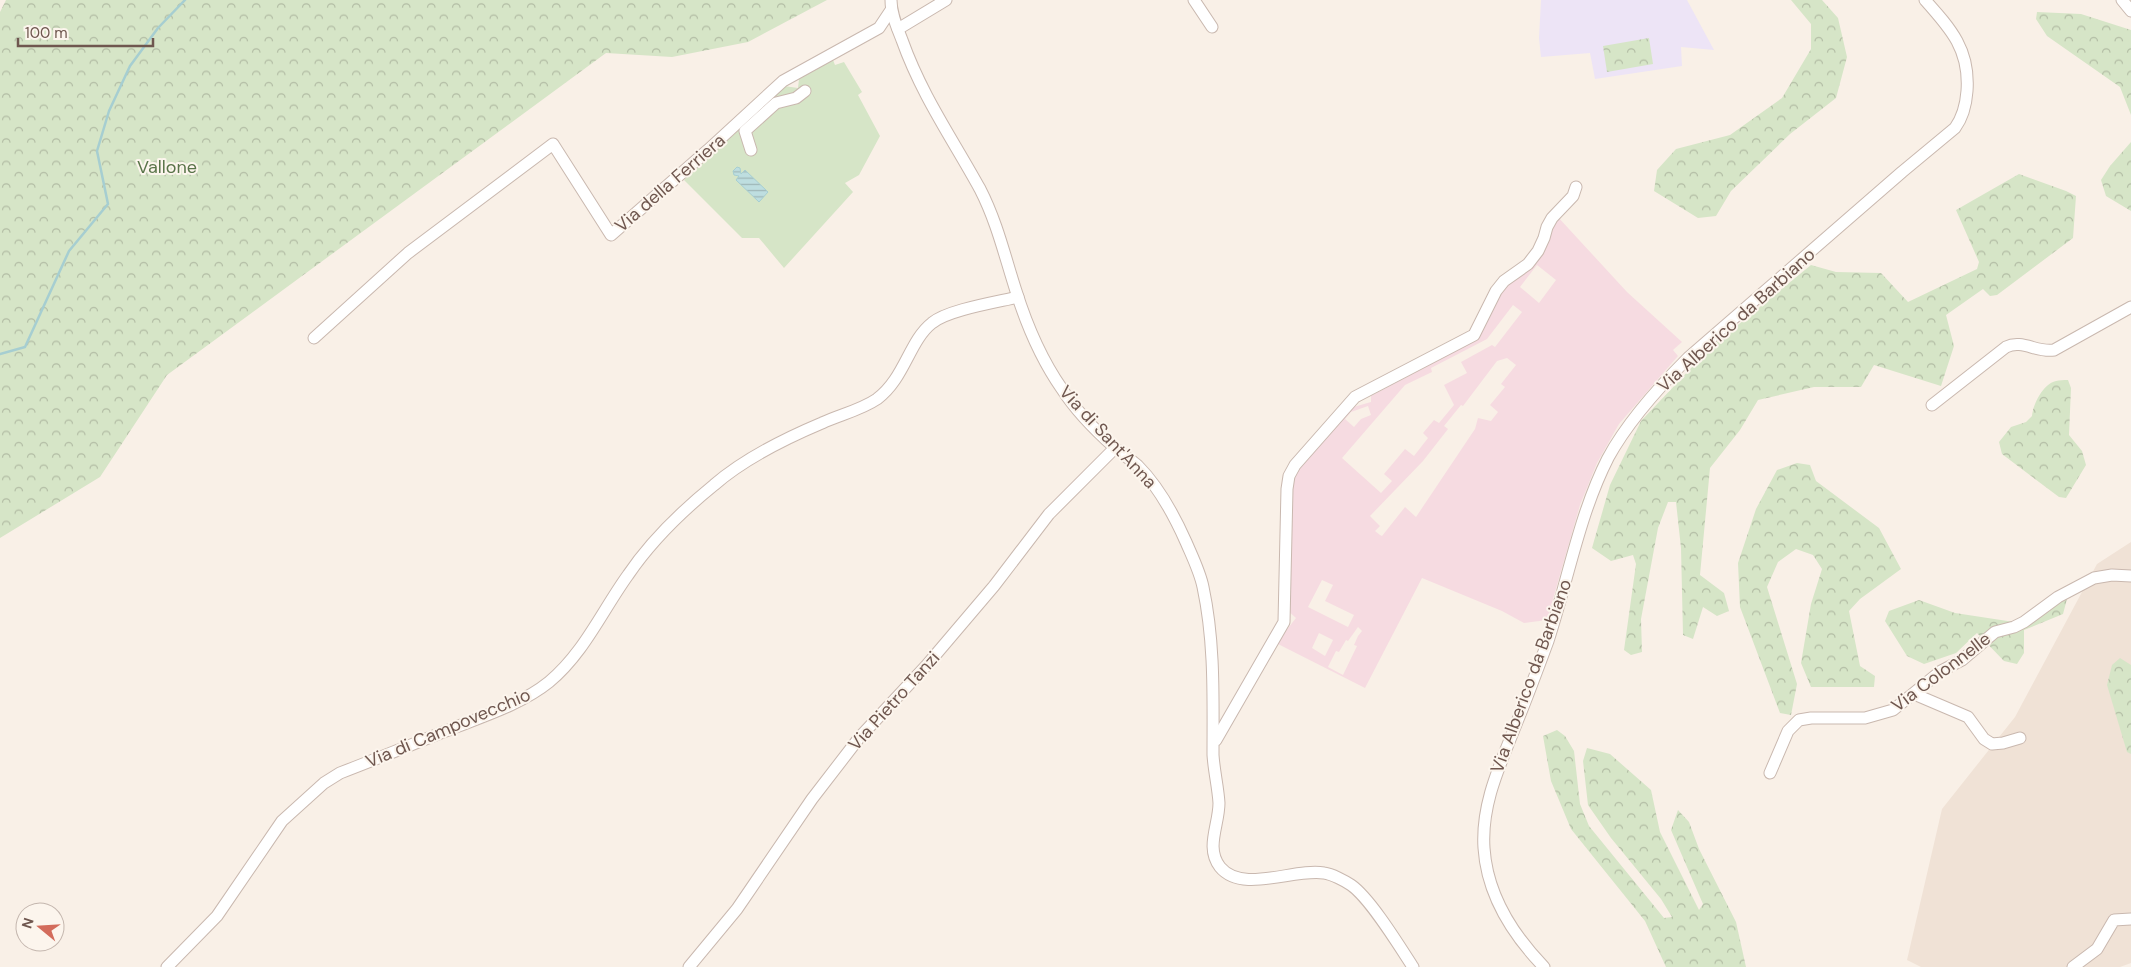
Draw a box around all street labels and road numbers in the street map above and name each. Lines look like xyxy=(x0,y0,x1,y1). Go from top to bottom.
street label: Via della Ferriera xyxy=(610,128,730,238)
street label: Via Alberico da Barbiano xyxy=(1652,243,1820,397)
street label: Via di Sant'Anna xyxy=(1054,380,1162,494)
street label: Via Alberico da Barbiano xyxy=(1485,576,1577,776)
street label: Via Colonnelle xyxy=(1887,627,1995,717)
street label: Via Pietro Tanzi xyxy=(843,646,945,756)
street label: Via di Campovecchio xyxy=(362,682,534,774)

